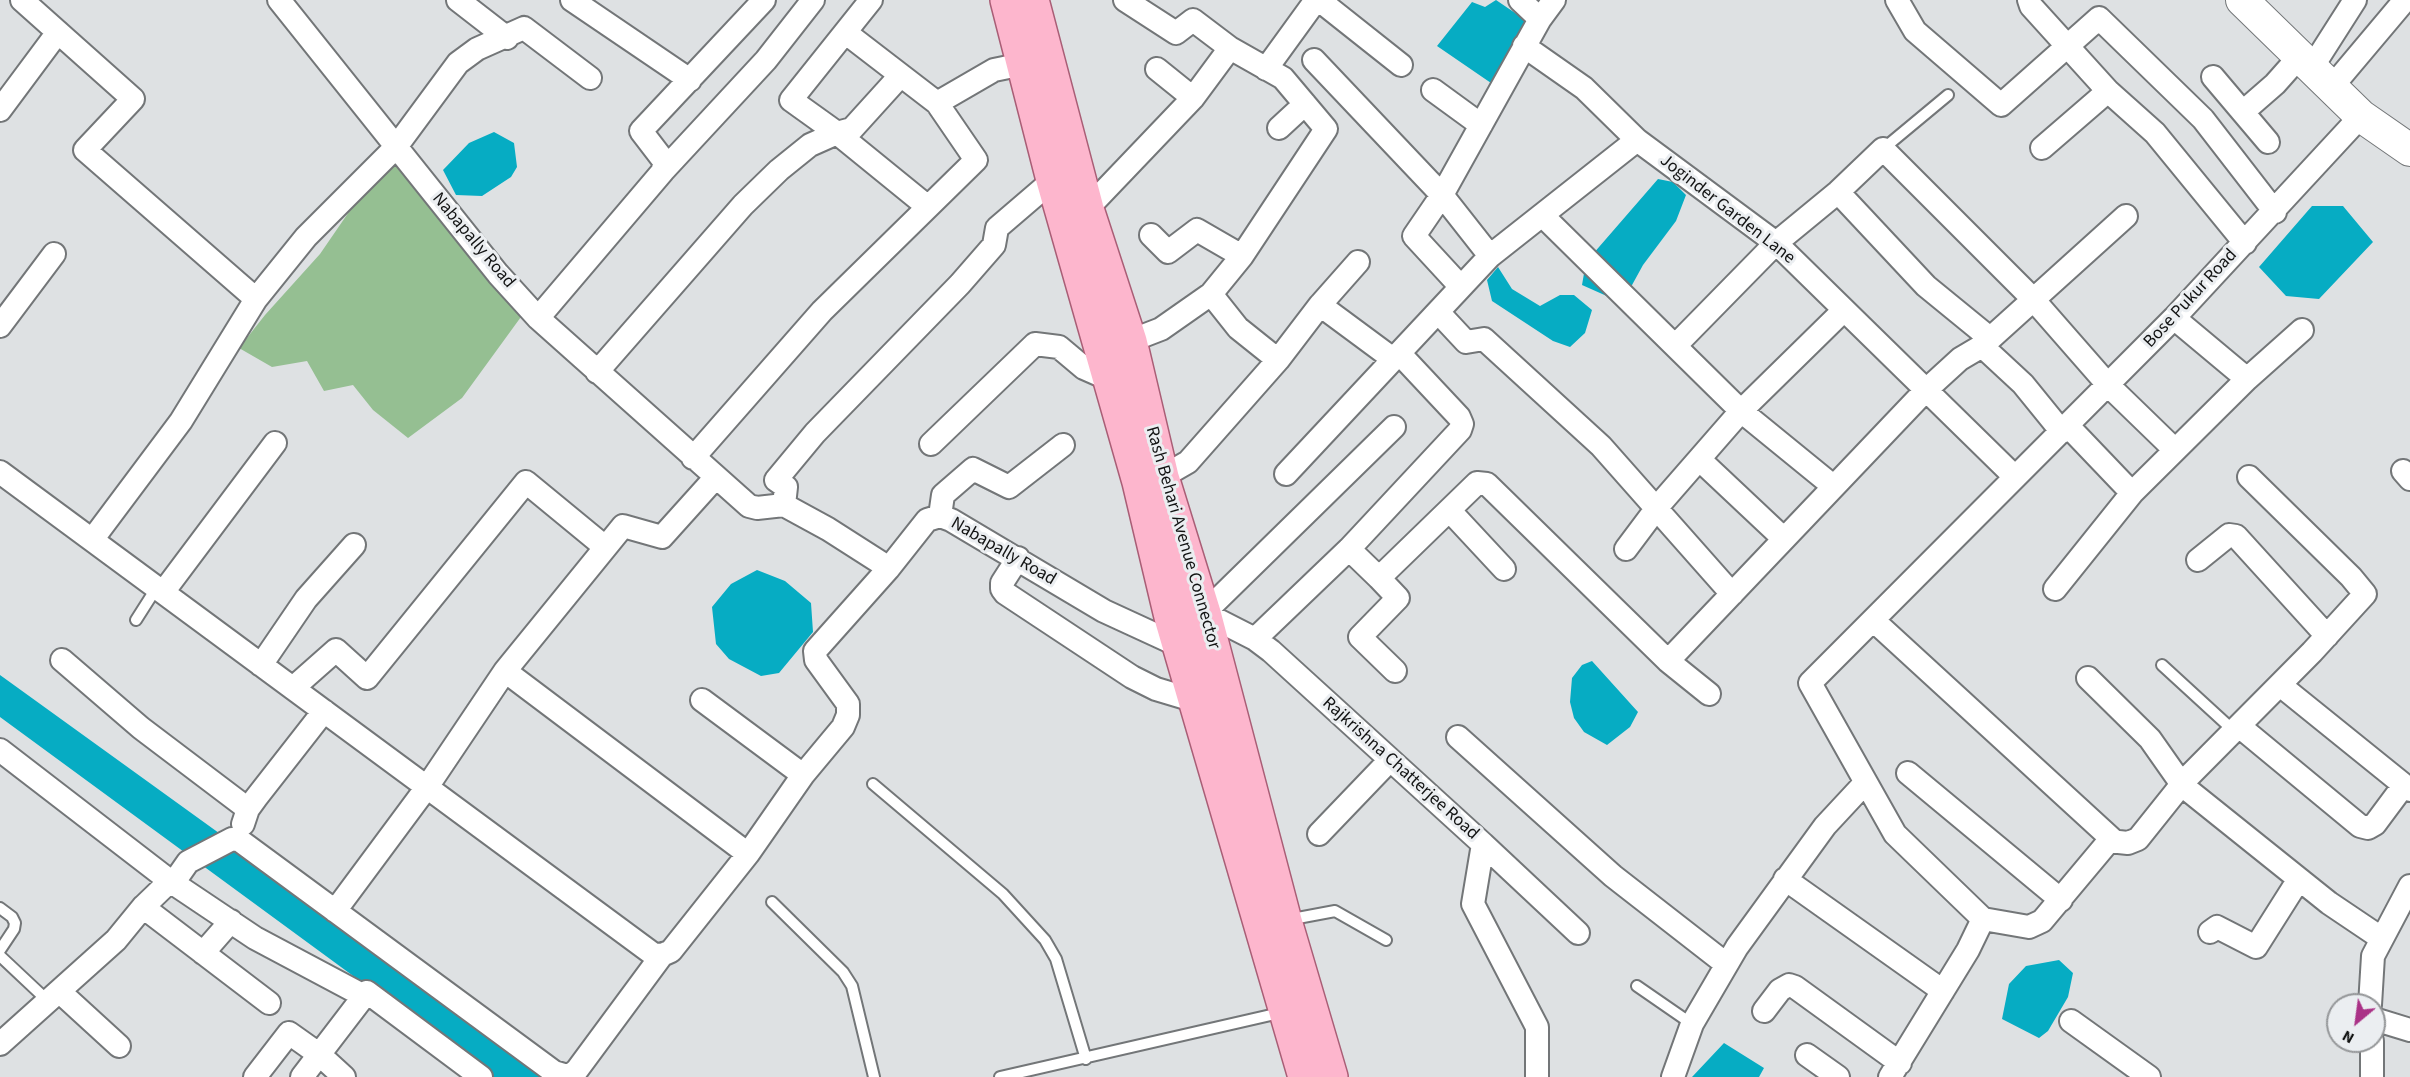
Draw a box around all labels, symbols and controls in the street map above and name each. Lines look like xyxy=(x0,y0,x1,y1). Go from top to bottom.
street label: Joginder Garden Lane xyxy=(1655,150,1799,270)
street label: Nabapally Road xyxy=(427,189,519,293)
street label: Bose Pukur Road xyxy=(2140,245,2242,353)
street label: Rash Behari Avenue Connector xyxy=(1140,424,1224,652)
street label: Nabapally Road xyxy=(946,513,1060,591)
street label: Rajkrishna Chatterjee Road xyxy=(1317,693,1483,845)
north arrow xyxy=(2326,993,2386,1053)
text: N xyxy=(2338,1025,2358,1049)

